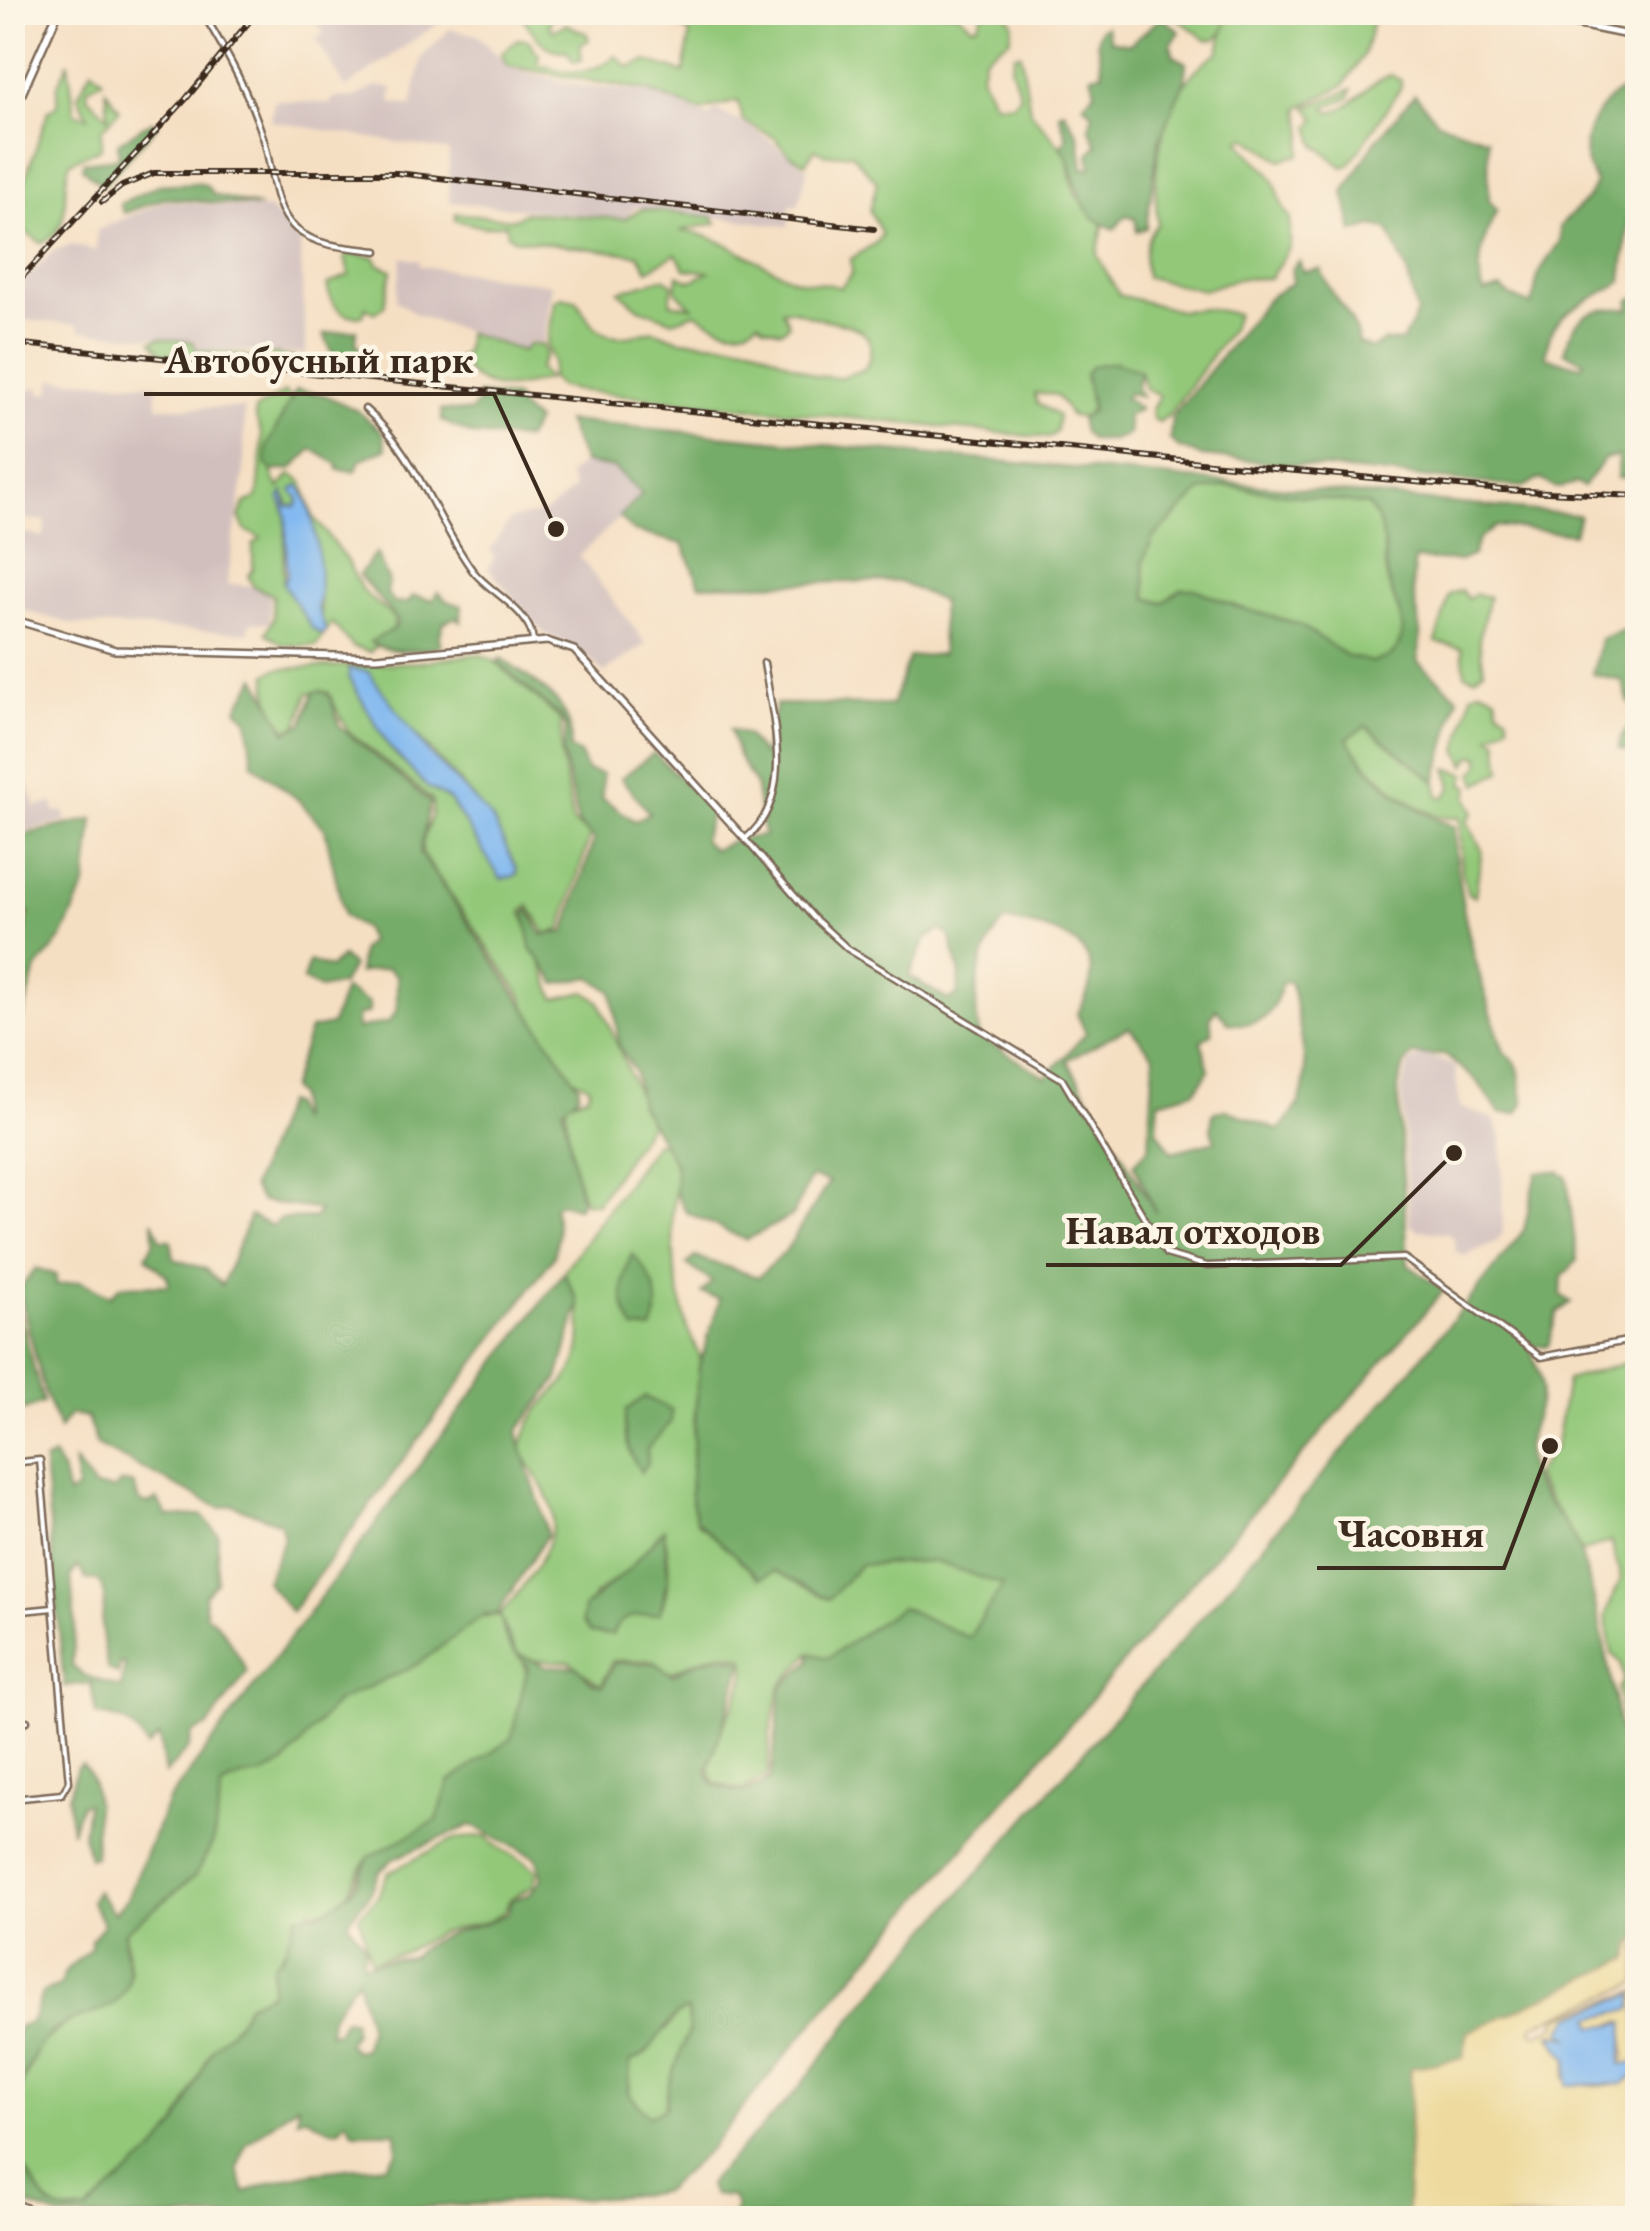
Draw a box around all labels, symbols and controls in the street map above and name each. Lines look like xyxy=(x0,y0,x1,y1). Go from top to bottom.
callout: Автобусный парк xyxy=(144,324,494,394)
text: Автобусный парк xyxy=(163,333,474,385)
callout: Навал отходов xyxy=(1046,1195,1341,1265)
text: Навал отходов xyxy=(1066,1204,1320,1256)
callout: Часовня xyxy=(1317,1498,1504,1568)
text: Часовня xyxy=(1338,1507,1484,1559)

